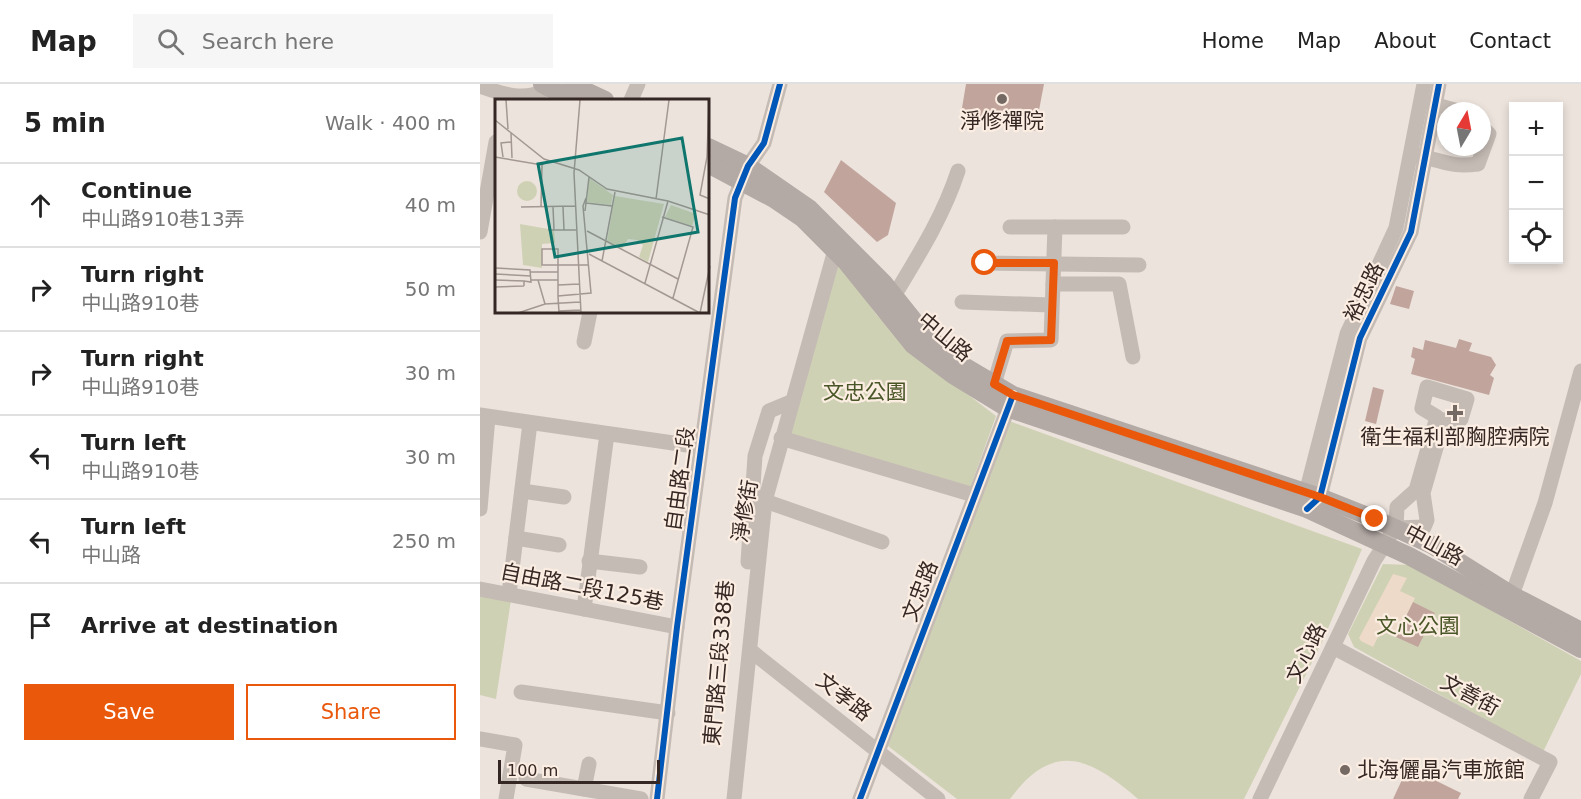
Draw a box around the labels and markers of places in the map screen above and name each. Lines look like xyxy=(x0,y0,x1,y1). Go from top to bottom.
marker: 淨修禪院 xyxy=(995,92,1009,106)
place label: 淨修禪院 xyxy=(960,109,1044,133)
marker: 衛生福利部胸腔病院 xyxy=(1446,404,1464,422)
place label: 衛生福利部胸腔病院 xyxy=(1361,425,1550,449)
place label: 北海儷晶汽車旅館 xyxy=(1357,758,1525,782)
marker: 北海儷晶汽車旅館 xyxy=(1338,763,1352,777)

